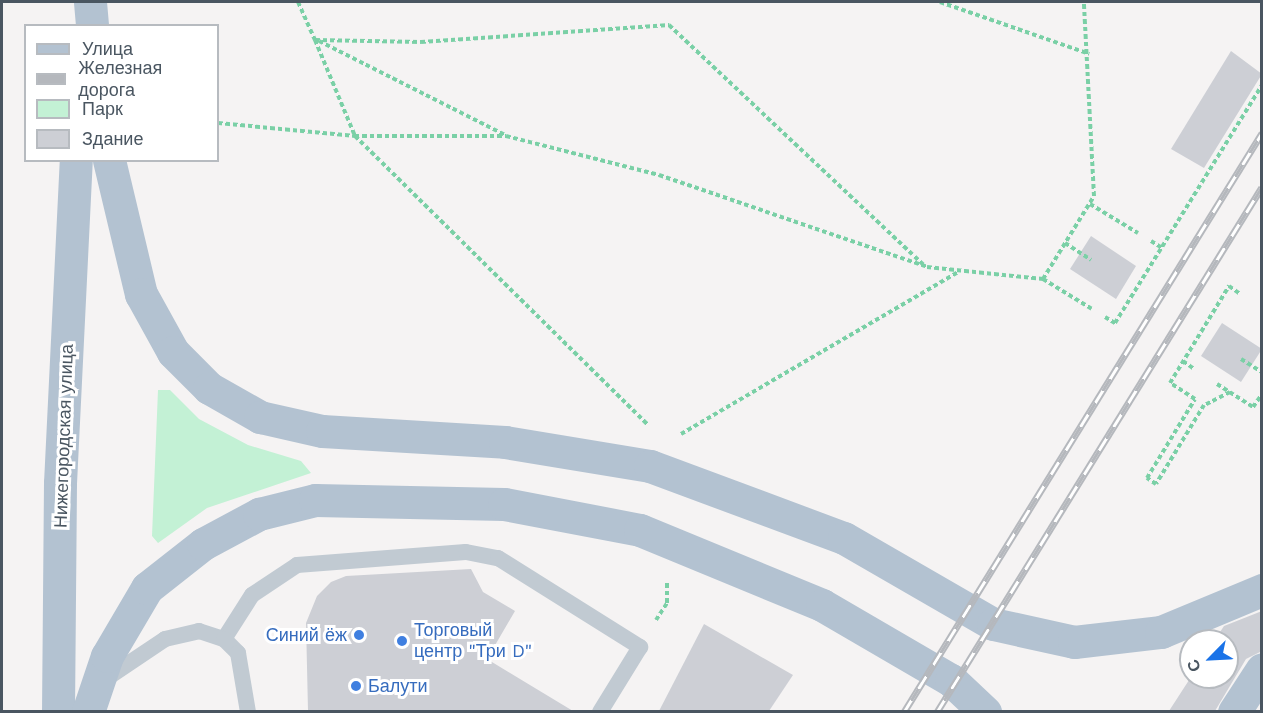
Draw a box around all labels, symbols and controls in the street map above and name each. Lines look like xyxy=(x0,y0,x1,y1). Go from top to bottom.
legend xyxy=(24,24,219,162)
text: Улица xyxy=(82,38,133,59)
text: Железная дорога xyxy=(78,57,162,100)
text: Парк xyxy=(82,98,123,119)
text: Здание xyxy=(82,128,143,149)
street label: Нижегородская улица xyxy=(50,344,78,528)
place label: Торговый центр "Три D" xyxy=(414,620,532,662)
place label: Синий ёж xyxy=(266,624,347,646)
marker: Синий ёж xyxy=(352,628,366,642)
north arrow xyxy=(1179,629,1239,689)
marker: Торговый центр "Три D" xyxy=(395,634,409,648)
text: С xyxy=(1183,657,1205,675)
place label: Балути xyxy=(368,675,428,697)
marker: Балути xyxy=(349,679,363,693)

